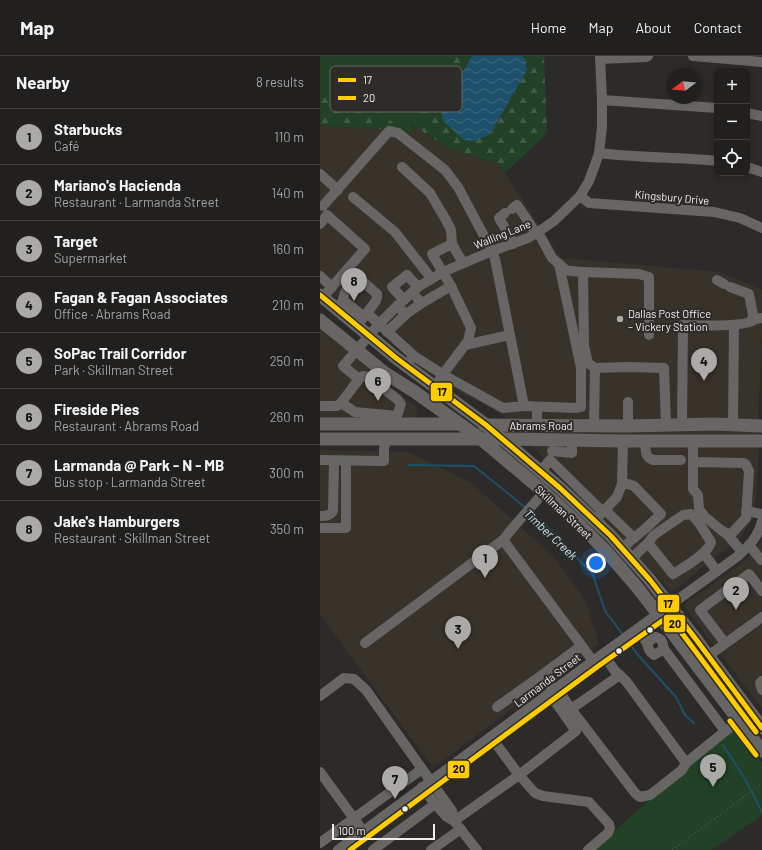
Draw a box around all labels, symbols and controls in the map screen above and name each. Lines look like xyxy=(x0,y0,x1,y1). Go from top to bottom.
text: Map xyxy=(20,16,54,39)
text: Home xyxy=(531,19,567,36)
text: Map xyxy=(589,19,613,36)
text: About xyxy=(635,19,672,36)
text: Contact xyxy=(694,19,742,36)
legend xyxy=(330,66,462,112)
north arrow xyxy=(666,68,702,104)
map controls xyxy=(714,68,750,176)
button: + xyxy=(714,68,750,104)
text: Nearby xyxy=(16,72,70,92)
text: 17 xyxy=(363,73,372,86)
text: 8 results xyxy=(256,74,304,90)
text: 20 xyxy=(363,91,375,104)
button: − xyxy=(714,104,750,140)
text: Starbucks xyxy=(54,120,122,138)
text: 1 xyxy=(27,129,31,145)
text: 110 m xyxy=(274,129,304,145)
text: Café xyxy=(54,138,79,154)
button: locate xyxy=(714,140,750,176)
text: Mariano's Hacienda xyxy=(54,176,181,194)
text: 2 xyxy=(25,185,33,201)
text: 140 m xyxy=(272,185,304,201)
street label: Kingsbury Drive xyxy=(634,187,710,207)
text: Restaurant · Larmanda Street xyxy=(54,194,219,210)
street label: Walling Lane xyxy=(472,217,532,251)
text: Target xyxy=(54,232,98,250)
text: 3 xyxy=(25,241,33,257)
text: 160 m xyxy=(272,241,304,257)
text: Supermarket xyxy=(54,250,127,266)
pin: 8 xyxy=(341,268,367,301)
text: Fagan & Fagan Associates xyxy=(54,288,228,306)
text: 4 xyxy=(25,297,33,313)
text: 210 m xyxy=(272,297,304,313)
text: Office · Abrams Road xyxy=(54,306,171,322)
place label: Dallas Post Office – Vickery Station xyxy=(628,307,711,333)
marker: Dallas Post Office – Vickery Station xyxy=(615,314,625,324)
text: SoPac Trail Corridor xyxy=(54,344,186,362)
pin: 4 xyxy=(691,348,717,381)
text: 5 xyxy=(25,353,33,369)
text: 250 m xyxy=(270,353,304,369)
text: Park · Skillman Street xyxy=(54,362,173,378)
pin: 6 xyxy=(365,368,391,401)
line badge: 17 xyxy=(430,382,453,402)
text: 17 xyxy=(437,385,447,398)
text: Fireside Pies xyxy=(54,400,139,418)
text: 6 xyxy=(26,409,32,425)
text: 260 m xyxy=(270,409,304,425)
text: Restaurant · Abrams Road xyxy=(54,418,199,434)
street label: Abrams Road xyxy=(509,419,573,432)
text: Larmanda @ Park - N - MB xyxy=(54,456,224,474)
text: 7 xyxy=(26,465,32,481)
text: 300 m xyxy=(269,465,304,481)
text: Bus stop · Larmanda Street xyxy=(54,474,206,490)
street label: Skillman Street xyxy=(533,482,595,542)
water label: Timber Creek xyxy=(522,506,581,562)
text: Jake's Hamburgers xyxy=(54,512,180,530)
text: 8 xyxy=(25,521,33,537)
text: 350 m xyxy=(270,521,304,537)
text: Restaurant · Skillman Street xyxy=(54,530,210,546)
pin: 1 xyxy=(472,545,498,578)
your location xyxy=(586,553,606,573)
pin: 2 xyxy=(723,577,749,610)
line badge: 17 xyxy=(657,594,680,613)
text: 17 xyxy=(663,597,673,610)
line badge: 20 xyxy=(663,614,686,633)
pin: 3 xyxy=(445,616,471,649)
text: 20 xyxy=(669,617,681,630)
unlabelled marker xyxy=(645,625,655,635)
unlabelled marker xyxy=(614,646,624,656)
street label: Larmanda Street xyxy=(511,651,583,709)
pin: 5 xyxy=(700,754,726,787)
line badge: 20 xyxy=(447,760,470,779)
text: 20 xyxy=(453,762,465,775)
pin: 7 xyxy=(382,766,408,799)
unlabelled marker xyxy=(400,804,410,814)
scale bar xyxy=(332,822,435,841)
text: 100 m xyxy=(338,824,366,837)

